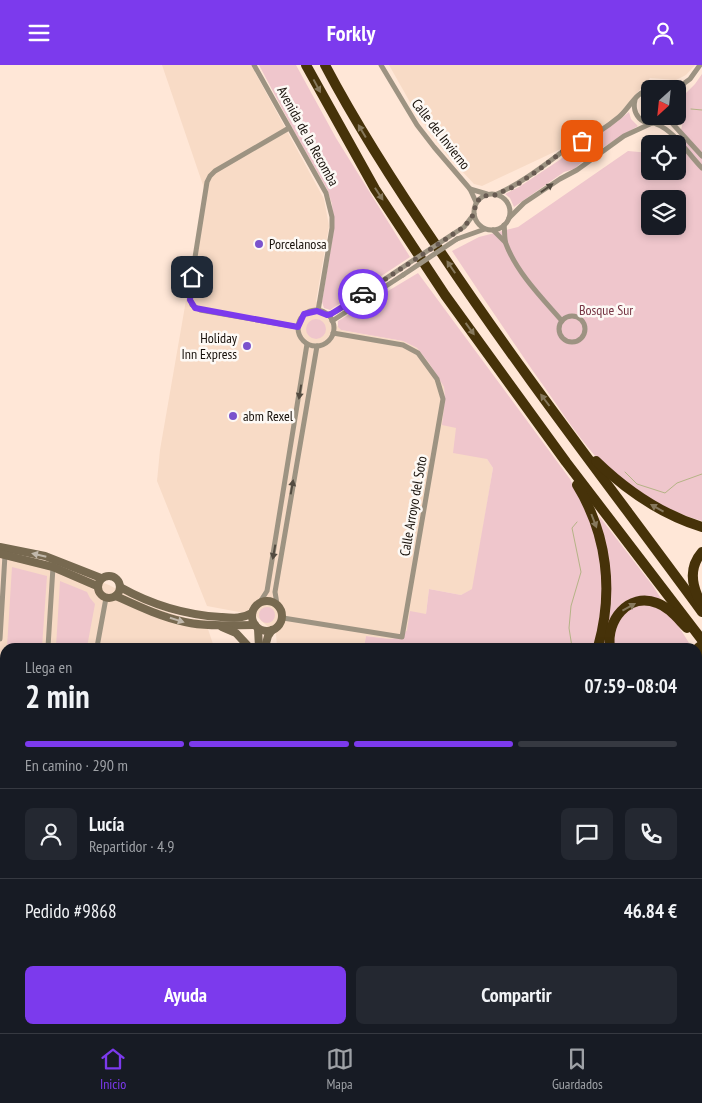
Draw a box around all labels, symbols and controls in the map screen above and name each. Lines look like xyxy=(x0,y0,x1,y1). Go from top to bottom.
icon: menu xyxy=(25,19,53,47)
text: Forkly xyxy=(327,19,375,47)
icon: person xyxy=(649,19,677,47)
one-way arrow xyxy=(313,78,321,93)
north arrow xyxy=(641,80,686,125)
map controls xyxy=(641,80,686,235)
street label: Avenida de la Recomba xyxy=(273,83,343,189)
street label: Calle del Invierno xyxy=(408,95,474,173)
pin xyxy=(561,120,603,162)
one-way arrow xyxy=(358,125,367,138)
icon: bag xyxy=(568,127,596,155)
button: locate xyxy=(641,135,686,180)
one-way arrow xyxy=(540,183,553,193)
one-way arrow xyxy=(374,187,384,201)
button: layers xyxy=(641,190,686,235)
place label: Porcelanosa xyxy=(269,235,327,253)
marker: Porcelanosa xyxy=(253,238,265,250)
pin xyxy=(171,256,213,298)
one-way arrow xyxy=(446,261,456,274)
icon: home xyxy=(178,263,206,291)
courier xyxy=(338,269,388,319)
icon: car xyxy=(349,280,377,308)
park label: Bosque Sur xyxy=(579,301,633,319)
one-way arrow xyxy=(465,322,475,336)
place label: Holiday Inn Express xyxy=(182,329,238,363)
marker: Holiday Inn Express xyxy=(241,340,253,352)
one-way arrow xyxy=(296,384,304,400)
one-way arrow xyxy=(540,393,550,407)
place label: abm Rexel xyxy=(243,407,294,425)
marker: abm Rexel xyxy=(227,410,239,422)
street label: Calle Arroyo del Soto xyxy=(395,455,431,557)
one-way arrow xyxy=(289,479,297,495)
one-way arrow xyxy=(650,504,664,512)
one-way arrow xyxy=(591,513,599,528)
one-way arrow xyxy=(269,545,277,561)
one-way arrow xyxy=(31,551,46,559)
one-way arrow xyxy=(621,603,636,611)
one-way arrow xyxy=(170,616,185,624)
text: Llega en xyxy=(25,657,72,677)
text: 07:59–08:04 xyxy=(584,674,677,698)
text: 2 min xyxy=(25,675,90,717)
text: En camino · 290 m xyxy=(25,755,128,775)
button: person xyxy=(25,808,77,860)
button: chat xyxy=(561,808,613,860)
button: phone xyxy=(625,808,677,860)
text: Lucía xyxy=(89,812,124,836)
text: Repartidor · 4.9 xyxy=(89,836,174,856)
text: Pedido #9868 xyxy=(25,899,116,923)
text: 46.84 € xyxy=(624,899,677,923)
button: Ayuda xyxy=(25,966,346,1024)
button: Compartir xyxy=(356,966,677,1024)
tab: Inicio xyxy=(99,1045,127,1093)
tab: Mapa xyxy=(326,1045,354,1093)
tab: Guardados xyxy=(552,1045,603,1093)

